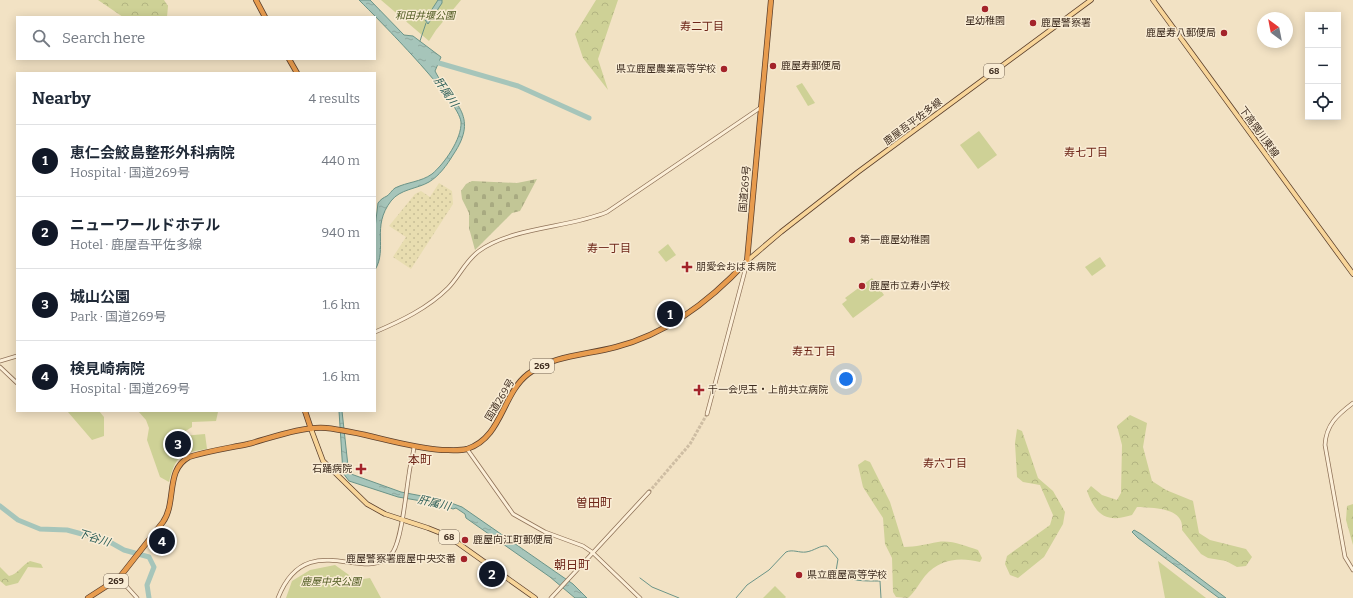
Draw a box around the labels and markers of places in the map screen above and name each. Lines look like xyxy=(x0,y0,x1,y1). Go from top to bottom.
marker: 星幼稚園 xyxy=(980,4,990,14)
place label: 星幼稚園 xyxy=(965,15,1005,27)
place label: 鹿屋警察署 xyxy=(1041,17,1091,29)
marker: 鹿屋警察署 xyxy=(1028,18,1038,28)
place label: 鹿屋寿八郵便局 xyxy=(1146,27,1216,39)
marker: 鹿屋寿八郵便局 xyxy=(1219,28,1229,38)
place label: 鹿屋寿郵便局 xyxy=(781,60,841,72)
marker: 鹿屋寿郵便局 xyxy=(768,61,778,71)
place label: 県立鹿屋農業高等学校 xyxy=(616,63,716,75)
marker: 県立鹿屋農業高等学校 xyxy=(719,64,729,74)
place label: 第一鹿屋幼稚園 xyxy=(860,234,930,246)
marker: 第一鹿屋幼稚園 xyxy=(847,235,857,245)
marker: 朋愛会おばま病院 xyxy=(681,261,693,273)
place label: 朋愛会おばま病院 xyxy=(696,261,776,273)
place label: 鹿屋市立寿小学校 xyxy=(870,280,950,292)
marker: 鹿屋市立寿小学校 xyxy=(857,281,867,291)
pin: 1 xyxy=(657,299,683,329)
marker: 千一会児玉・上前共立病院 xyxy=(693,384,705,396)
place label: 千一会児玉・上前共立病院 xyxy=(708,384,828,396)
pin: 3 xyxy=(165,429,191,459)
place label: 石踊病院 xyxy=(312,463,352,475)
marker: 石踊病院 xyxy=(355,463,367,475)
pin: 4 xyxy=(149,526,175,556)
place label: 鹿屋向江町郵便局 xyxy=(473,534,553,546)
marker: 鹿屋向江町郵便局 xyxy=(460,535,470,545)
place label: 鹿屋警察署鹿屋中央交番 xyxy=(346,553,456,565)
marker: 鹿屋警察署鹿屋中央交番 xyxy=(459,554,469,564)
pin: 2 xyxy=(479,559,505,589)
place label: 県立鹿屋高等学校 xyxy=(807,569,887,581)
marker: 県立鹿屋高等学校 xyxy=(794,570,804,580)

